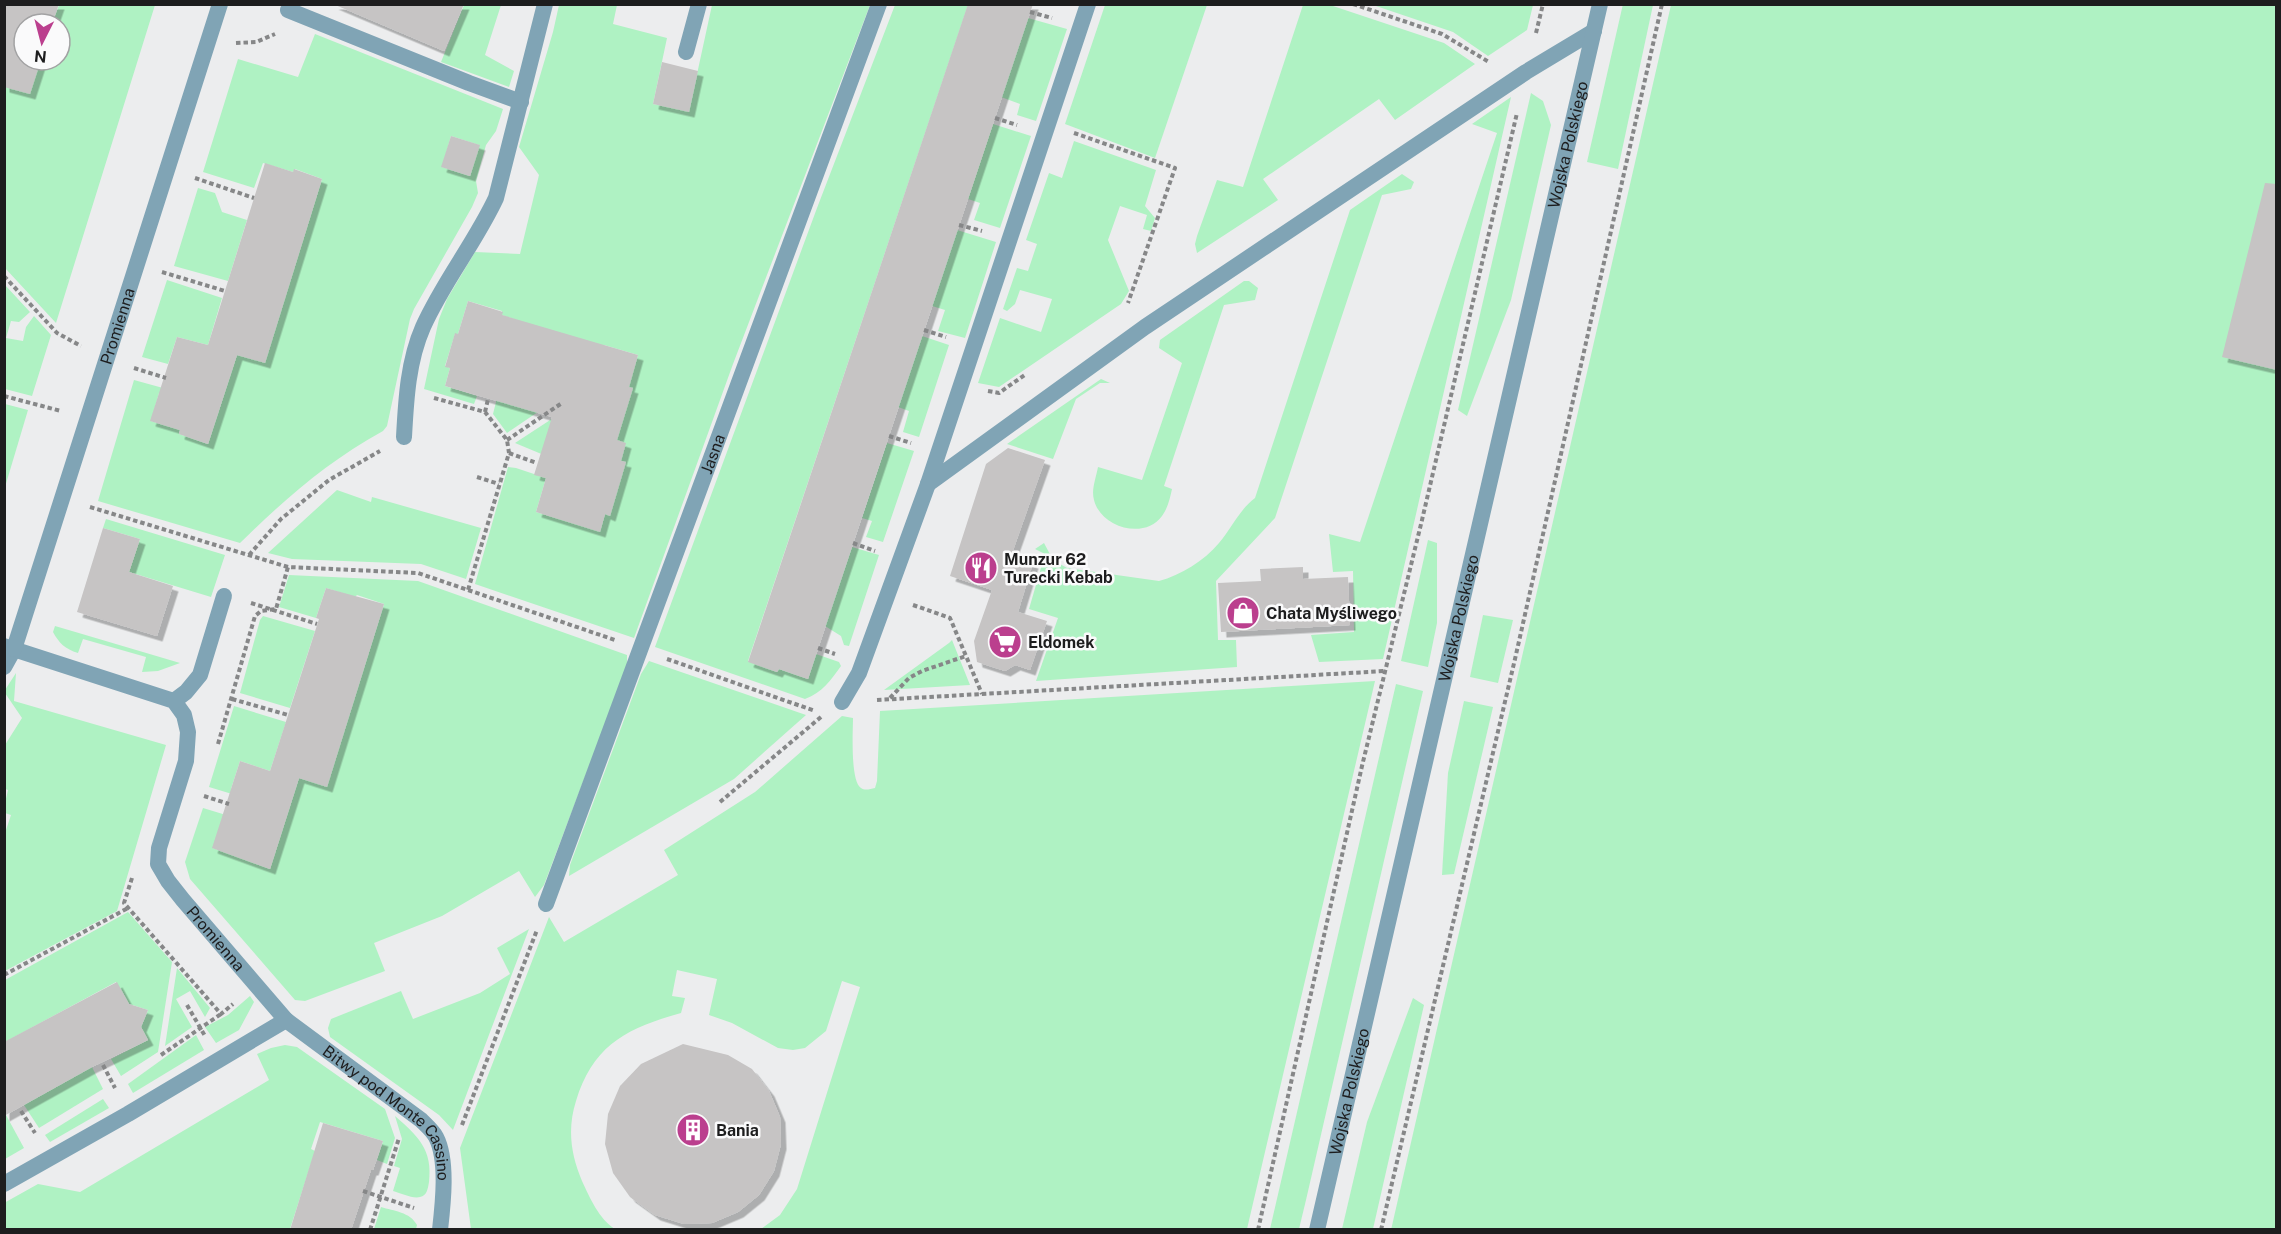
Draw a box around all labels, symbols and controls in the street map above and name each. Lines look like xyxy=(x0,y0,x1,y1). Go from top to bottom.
north arrow xyxy=(12,12,72,72)
text: N xyxy=(33,46,48,67)
street label: Wojska Polskiego xyxy=(1544,79,1592,210)
street label: Promienna xyxy=(96,285,139,367)
street label: Jasna xyxy=(697,431,729,477)
restaurant icon: Munzur 62 Turecki Kebab xyxy=(963,550,999,586)
place label: Munzur 62 Turecki Kebab xyxy=(1004,550,1113,587)
street label: Wojska Polskiego xyxy=(1435,553,1483,684)
shop icon: Chata Myśliwego xyxy=(1225,595,1261,631)
place label: Chata Myśliwego xyxy=(1266,604,1397,623)
supermarket icon: Eldomek xyxy=(987,624,1023,660)
place label: Eldomek xyxy=(1028,633,1095,652)
street label: Promienna xyxy=(182,902,249,975)
street label: Wojska Polskiego xyxy=(1326,1026,1373,1157)
street label: Bitwy pod Monte Cassino xyxy=(319,1042,453,1181)
building icon: Bania xyxy=(675,1112,711,1148)
place label: Bania xyxy=(716,1121,759,1140)

